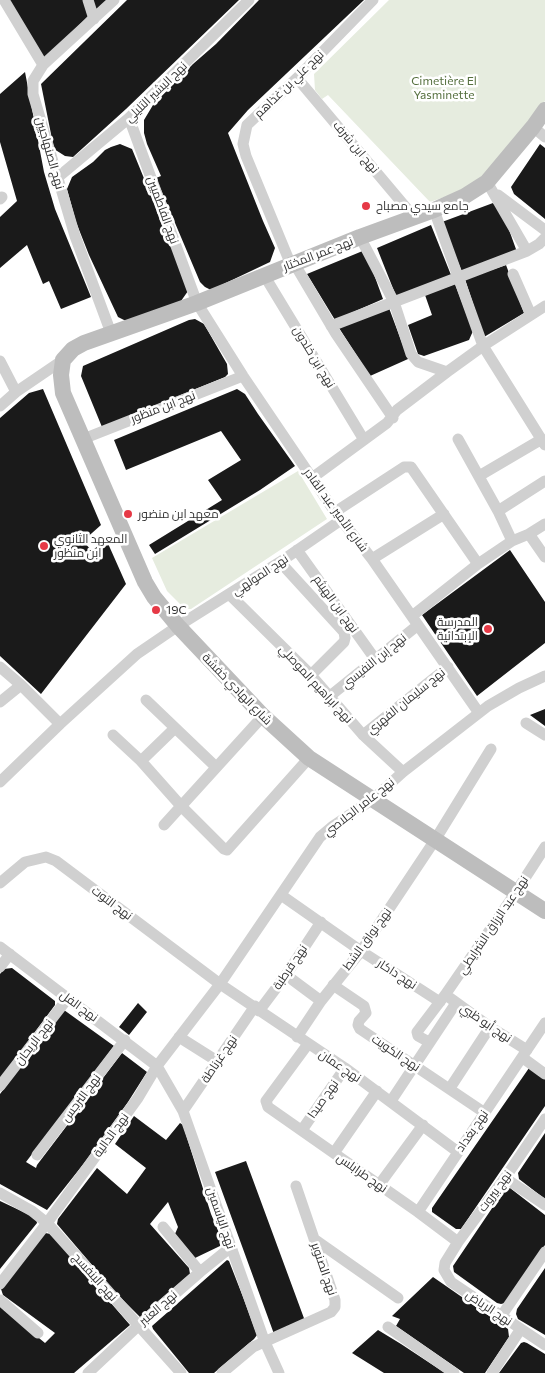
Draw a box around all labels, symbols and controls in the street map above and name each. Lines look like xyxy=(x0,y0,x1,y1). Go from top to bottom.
street label: نهج علي بن غذاهم xyxy=(251,47,327,121)
street label: نهج البشير التليلي xyxy=(122,59,190,125)
park label: Cimetière El Yasminette xyxy=(411,74,477,102)
street label: نهج الصنهاجيين xyxy=(33,115,67,191)
street label: نهج ابن شرف xyxy=(330,118,382,176)
street label: نهج الفاطميين xyxy=(144,174,182,246)
place label: جامع سيدي مصباح xyxy=(376,199,469,213)
marker: جامع سيدي مصباح xyxy=(360,200,372,212)
street label: نهج عمر المختار xyxy=(281,234,355,274)
street label: نهج ابن خلدون xyxy=(290,324,338,390)
street label: نهج ابن منظور xyxy=(128,388,198,426)
street label: شارع الأمير عبد القادر xyxy=(301,465,371,555)
place label: معهد ابن منضور xyxy=(138,507,219,521)
marker: معهد ابن منضور xyxy=(122,508,134,520)
place label: المعهد الثانوي ابن منظور xyxy=(54,532,127,560)
marker: المعهد الثانوي ابن منظور xyxy=(38,540,50,552)
street label: نهج المولهي xyxy=(229,551,291,599)
street label: نهج ابن الهيثم xyxy=(310,572,362,636)
place label: 19C xyxy=(166,603,187,617)
marker: 19C xyxy=(150,604,162,616)
place label: المدرسة الإبتدائية xyxy=(437,615,478,643)
marker: المدرسة الإبتدائية xyxy=(482,623,494,635)
street label: نهج إبن النفيسي xyxy=(339,631,409,691)
street label: نهج ابراهيم الموصلي xyxy=(276,642,356,726)
street label: شارع الهادي خفشة xyxy=(199,650,275,728)
street label: نهج سليمان الفهري xyxy=(364,665,448,737)
street label: نهج عامر الجلاصي xyxy=(321,775,397,839)
street label: نهج عبد الرزاق الشرايطي xyxy=(455,873,531,977)
street label: نهج التوت xyxy=(89,883,135,923)
street label: نهج نواق الشط xyxy=(340,905,394,973)
street label: نهج قرطبة xyxy=(270,942,310,992)
street label: نهج داكار xyxy=(375,956,419,992)
street label: نهج الفل xyxy=(57,987,101,1025)
street label: نهج أبو ظبي xyxy=(458,1001,514,1045)
street label: نهج الريحان xyxy=(12,1016,56,1068)
street label: نهج غرناطة xyxy=(198,1032,240,1086)
street label: نهج الكويت xyxy=(369,1032,423,1074)
street label: نهج عمان xyxy=(316,1047,364,1085)
street label: نهج النرجس xyxy=(58,1071,104,1125)
street label: نهج صيدا xyxy=(304,1077,342,1121)
street label: نهج بغداد xyxy=(453,1107,491,1155)
street label: نهج الدالية xyxy=(90,1110,132,1160)
street label: نهج طرابلس xyxy=(334,1150,390,1196)
street label: نهج بيروت xyxy=(475,1168,515,1214)
street label: نهج الياسمين xyxy=(204,1185,238,1251)
street label: نهج الصنوبر xyxy=(308,1241,340,1297)
street label: نهج البنفسج xyxy=(70,1250,120,1304)
street label: نهج الرياض xyxy=(463,1287,515,1329)
street label: نهج العنبر xyxy=(136,1288,180,1328)

